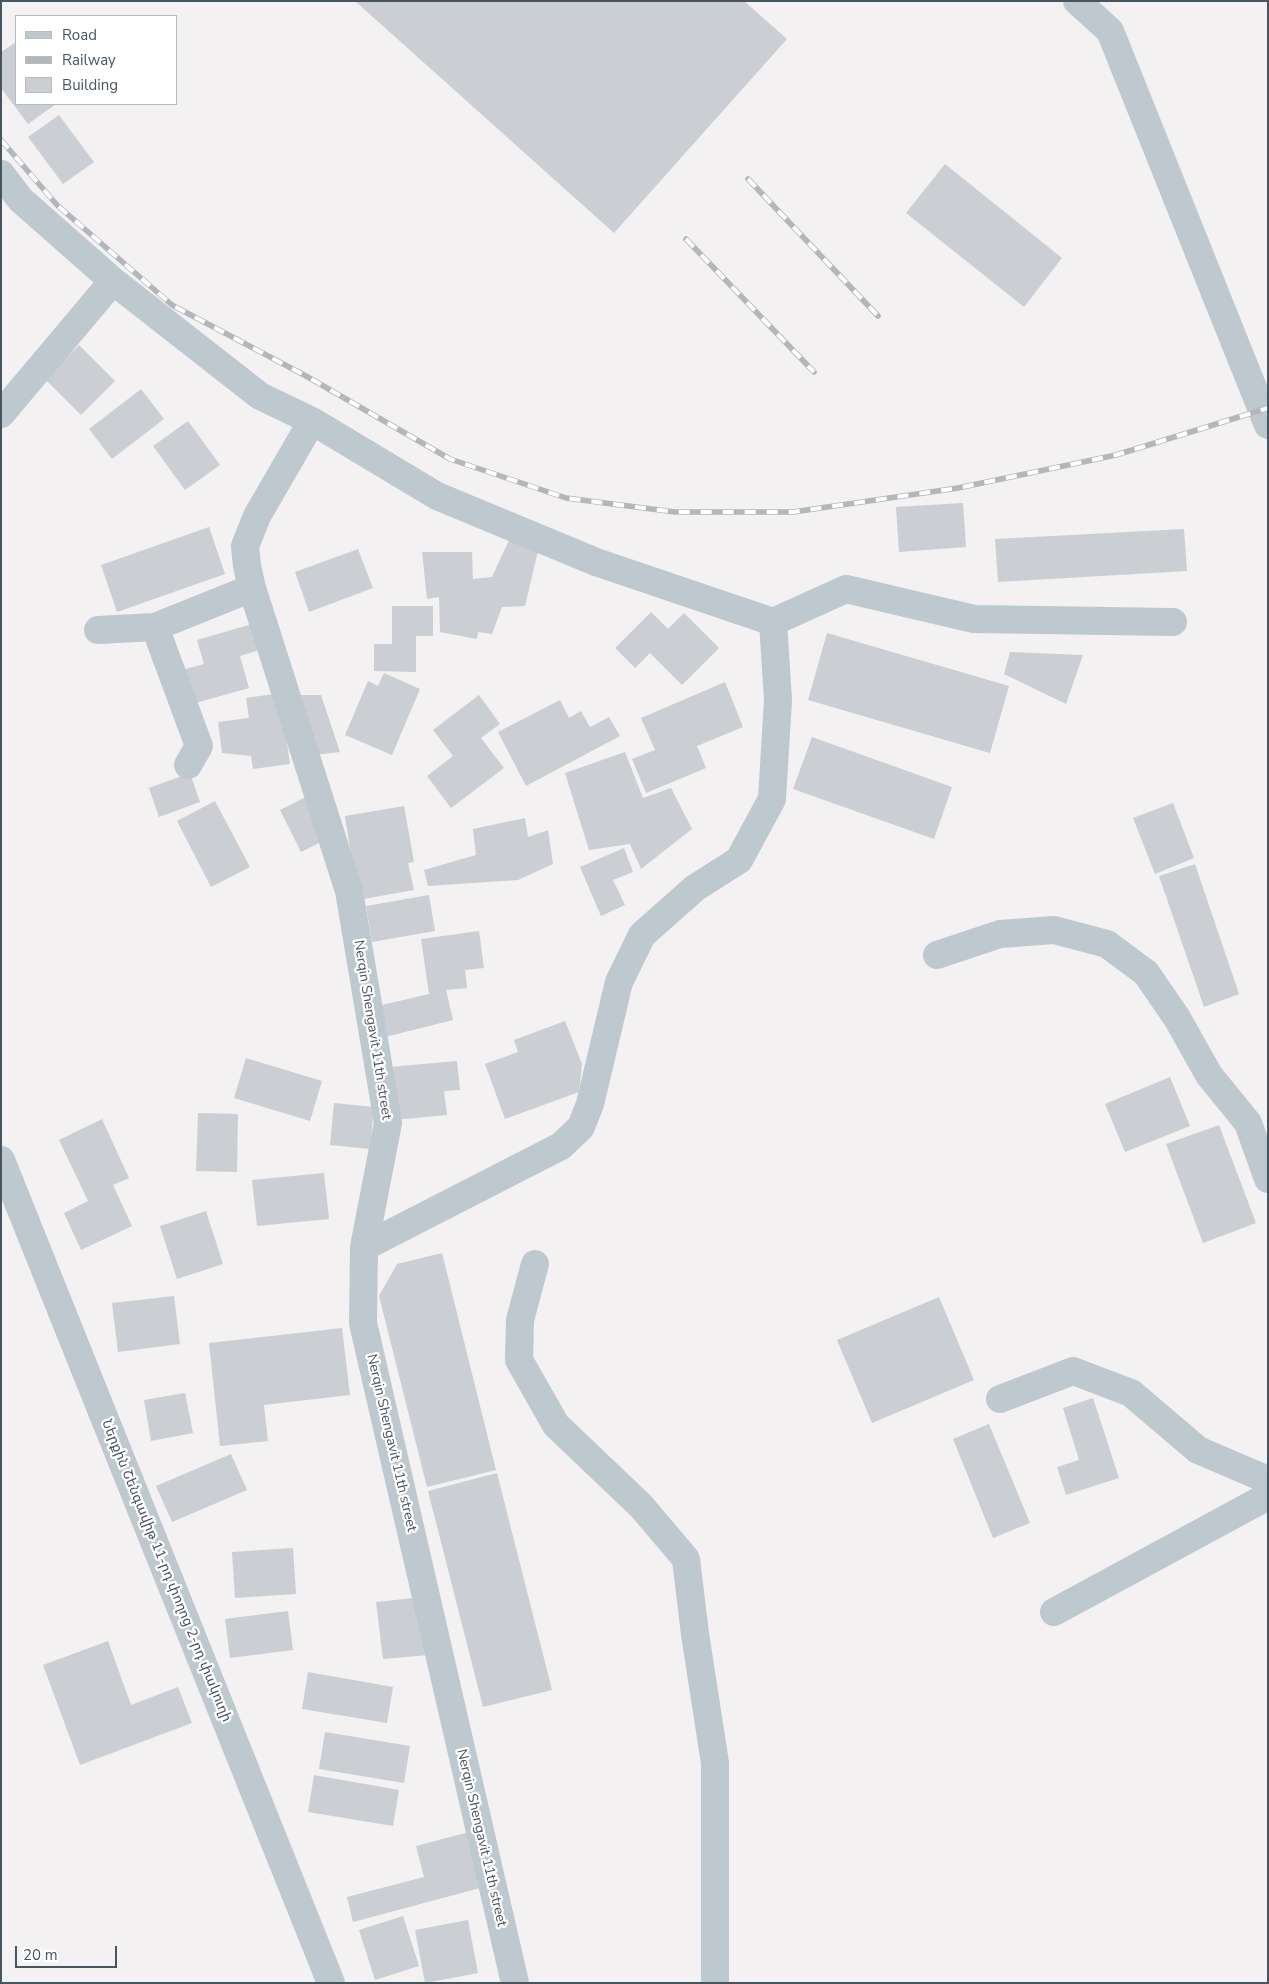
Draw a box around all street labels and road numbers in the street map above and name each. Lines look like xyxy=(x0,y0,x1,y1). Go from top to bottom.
street label: Nerqin Shengavit 11th street xyxy=(349,939,395,1121)
street label: Nerqin Shengavit 11th street xyxy=(362,1353,420,1533)
street label: Ներքին Շենգավիթ 11-րդ փողոց 2-րդ փակուղի xyxy=(97,1417,235,1725)
street label: Nerqin Shengavit 11th street xyxy=(452,1748,510,1928)

